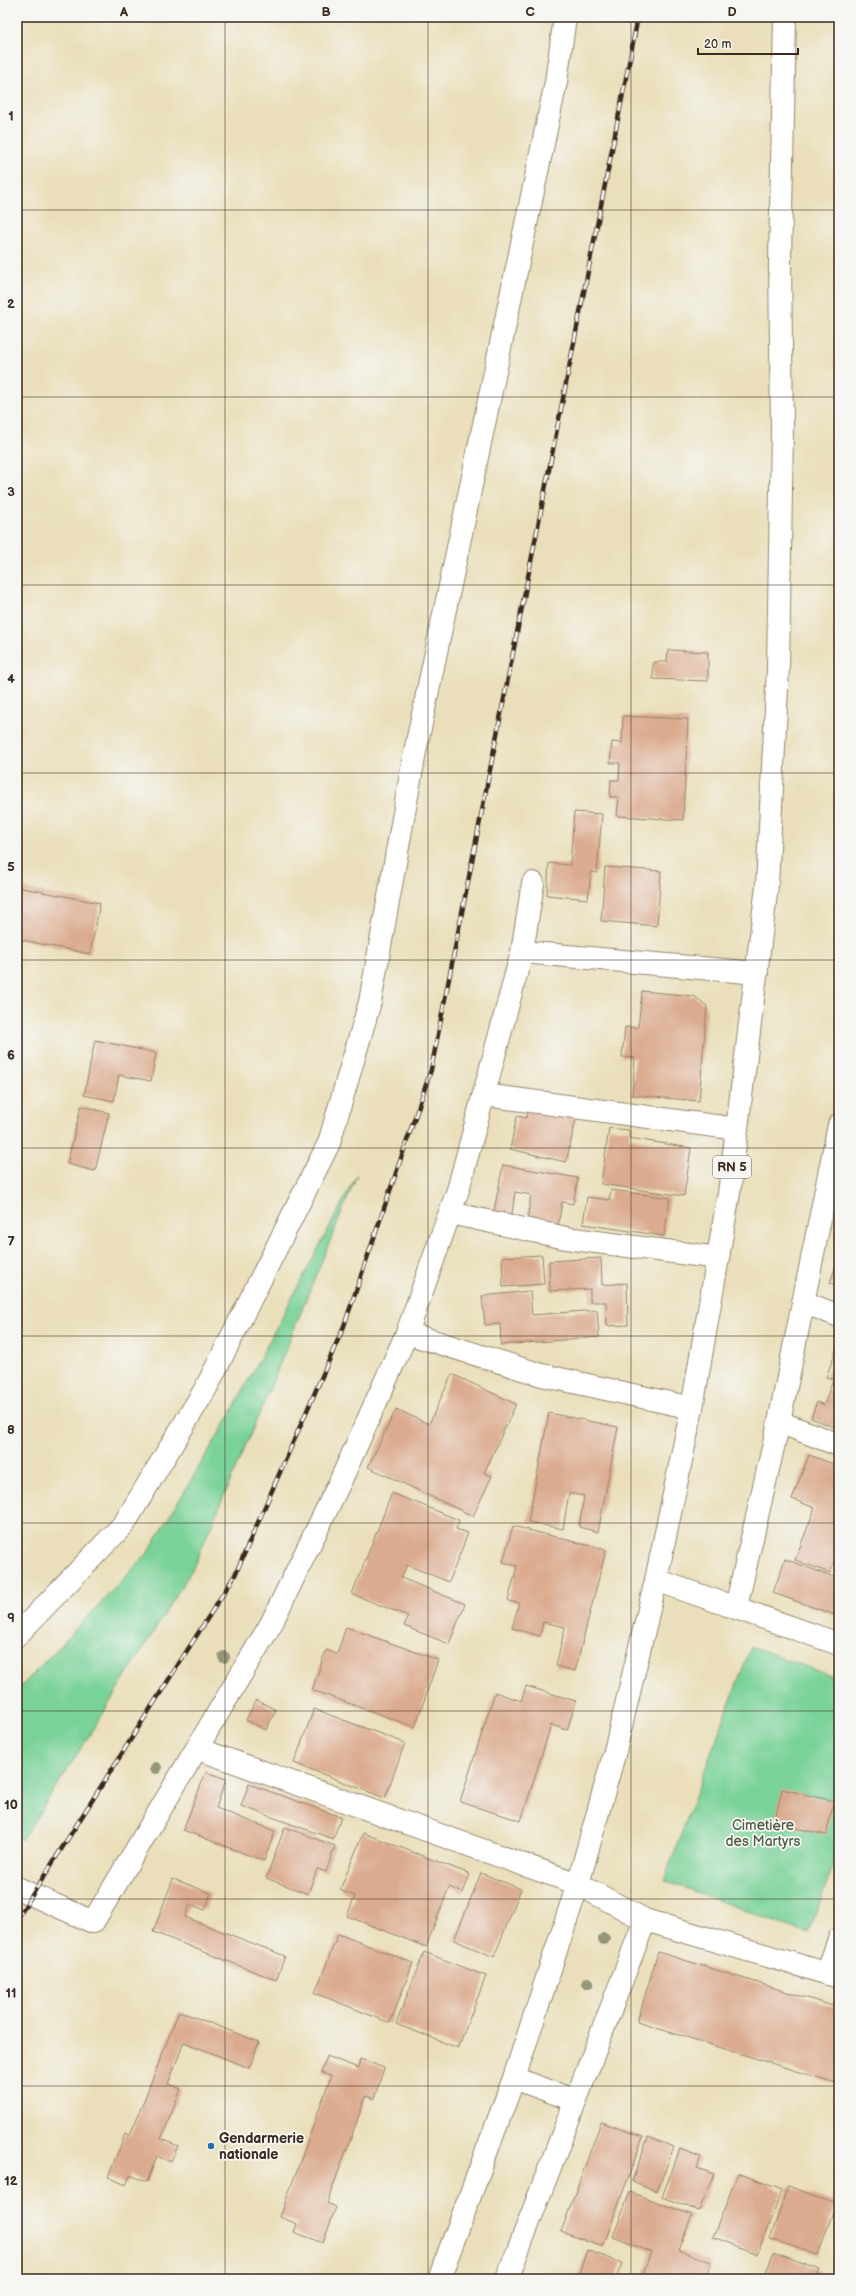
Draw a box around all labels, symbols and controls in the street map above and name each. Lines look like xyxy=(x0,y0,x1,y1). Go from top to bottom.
text: A xyxy=(119,4,128,20)
text: B xyxy=(321,4,331,20)
text: C xyxy=(525,4,535,20)
text: D xyxy=(727,4,737,20)
scale bar xyxy=(698,30,798,56)
text: 20 m xyxy=(704,37,731,52)
text: 1 xyxy=(8,108,14,124)
text: 2 xyxy=(7,296,15,312)
text: 3 xyxy=(7,484,15,500)
text: 4 xyxy=(7,671,15,687)
text: 5 xyxy=(7,859,15,875)
text: 6 xyxy=(7,1047,15,1063)
road number: RN 5 xyxy=(713,1156,751,1178)
text: 7 xyxy=(7,1234,15,1250)
text: 8 xyxy=(7,1422,15,1438)
text: 9 xyxy=(7,1610,15,1626)
text: 10 xyxy=(4,1797,18,1813)
park label: Cimetière des Martyrs xyxy=(726,1817,800,1850)
text: 11 xyxy=(6,1985,16,2001)
place label: Gendarmerie nationale xyxy=(219,2130,304,2163)
marker: Gendarmerie nationale xyxy=(206,2141,216,2151)
text: 12 xyxy=(4,2173,18,2189)

